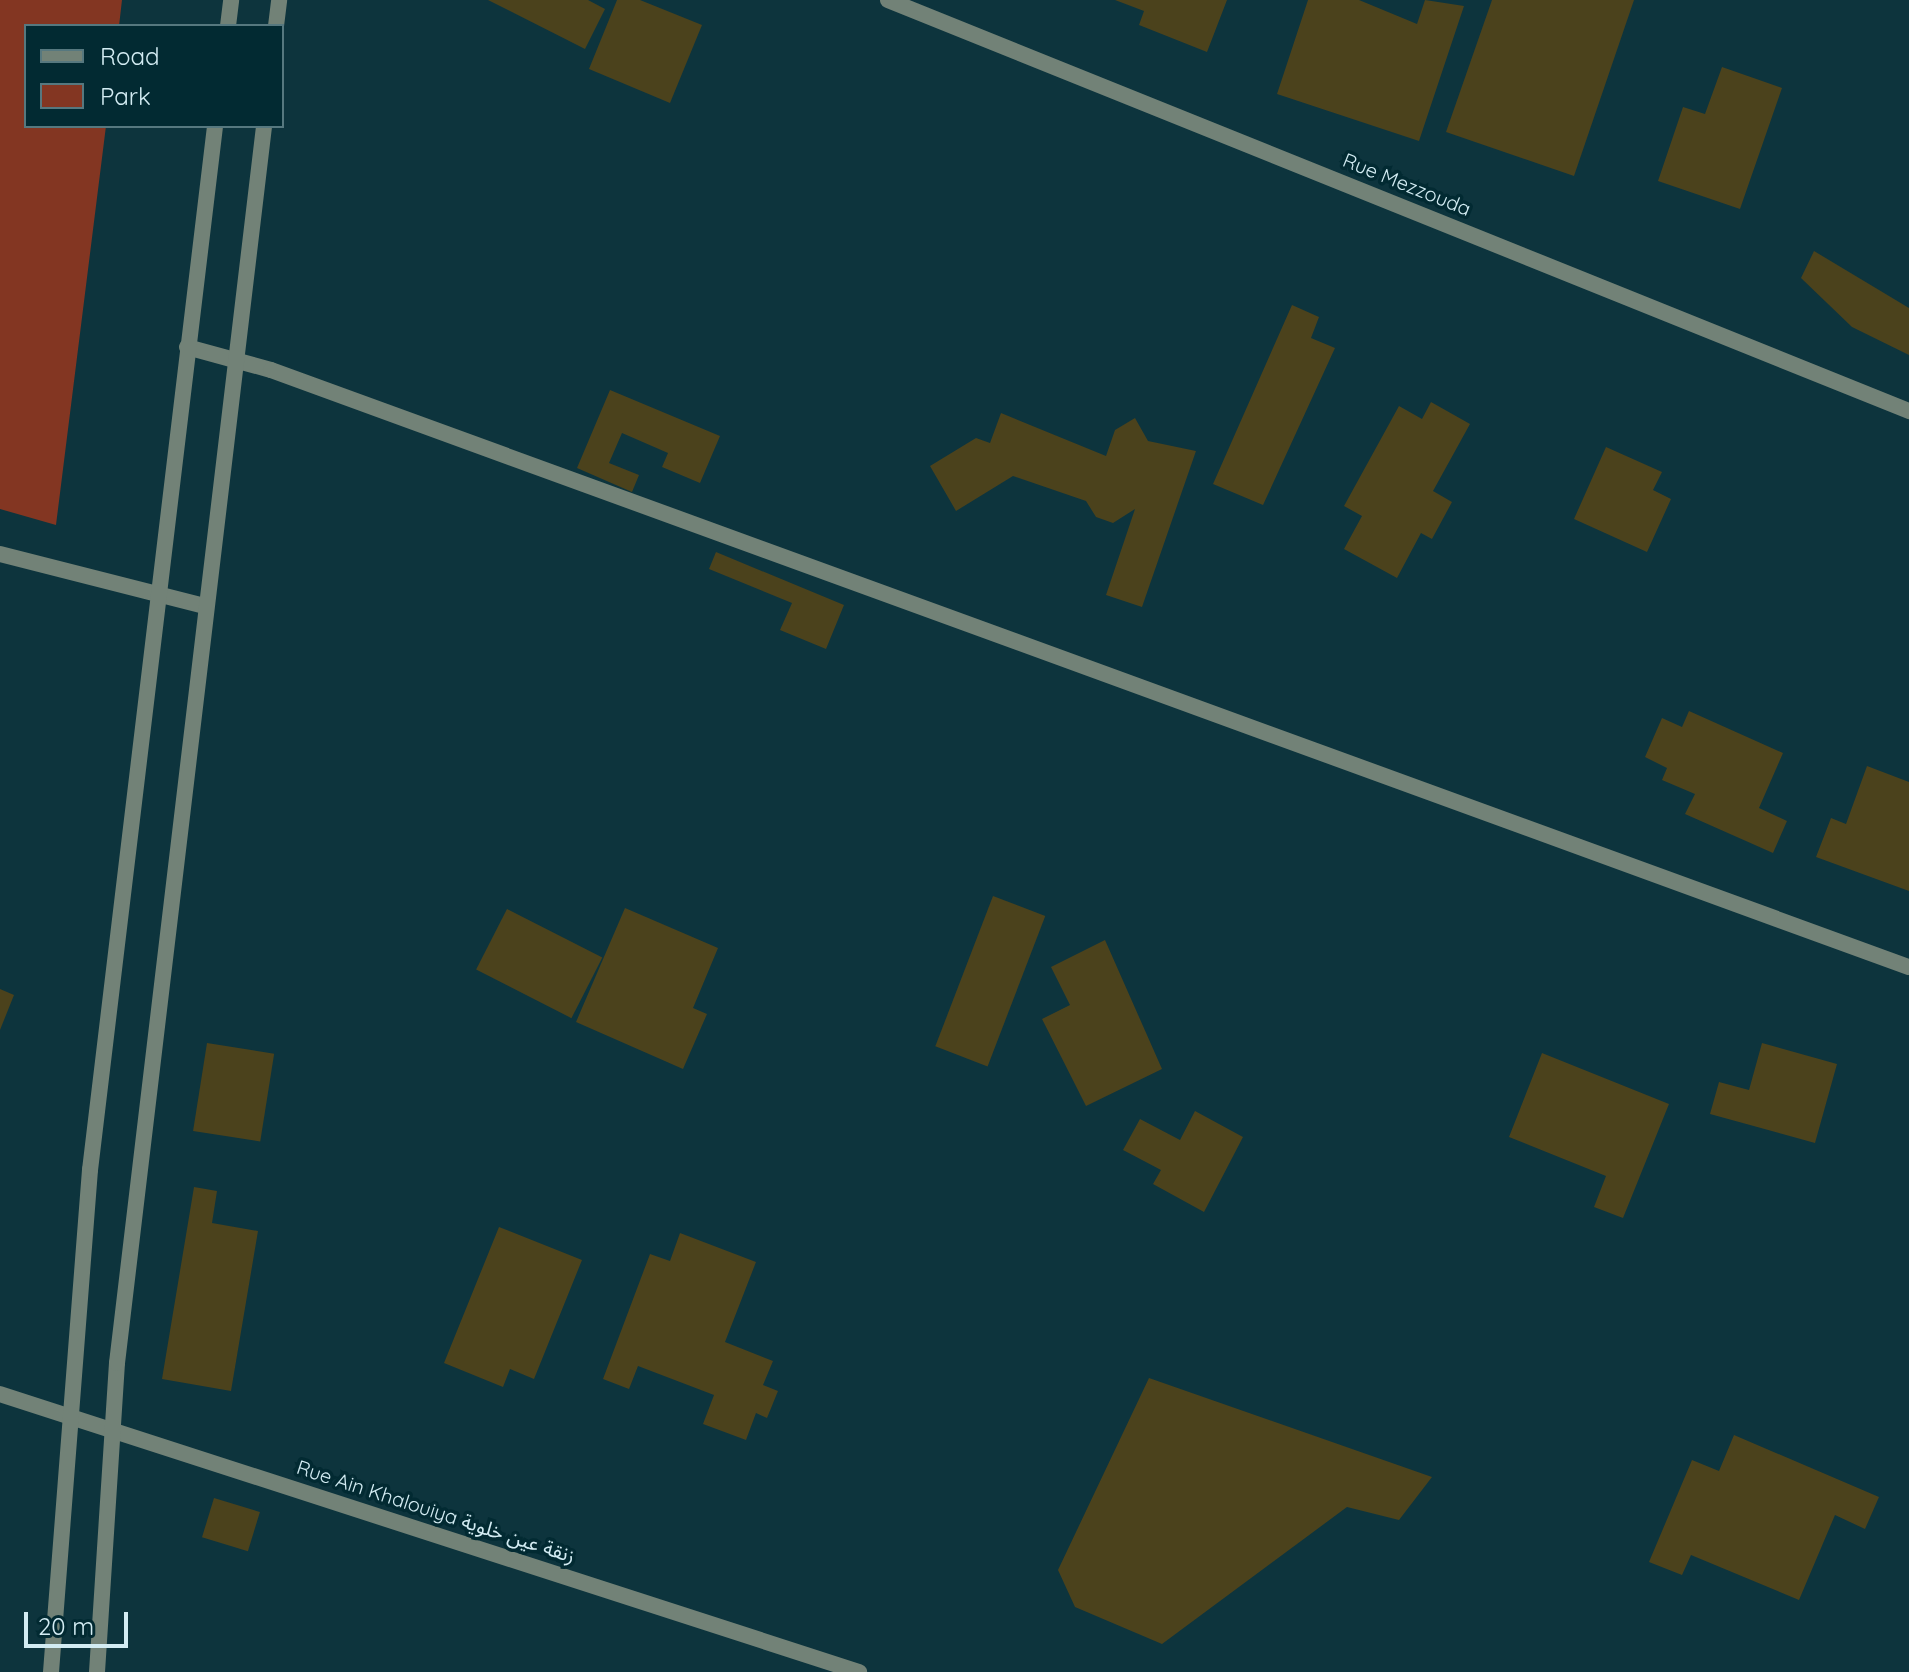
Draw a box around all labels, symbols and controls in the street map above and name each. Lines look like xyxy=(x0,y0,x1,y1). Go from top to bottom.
legend xyxy=(24,24,284,128)
text: Road xyxy=(100,41,160,71)
text: Park xyxy=(100,81,151,111)
street label: Rue Mezzouda xyxy=(1340,147,1474,221)
street label: Rue Ain Khalouiya زنقة عين خلوية xyxy=(294,1455,578,1567)
scale bar xyxy=(28,1596,132,1646)
text: 20 m xyxy=(38,1611,94,1641)

